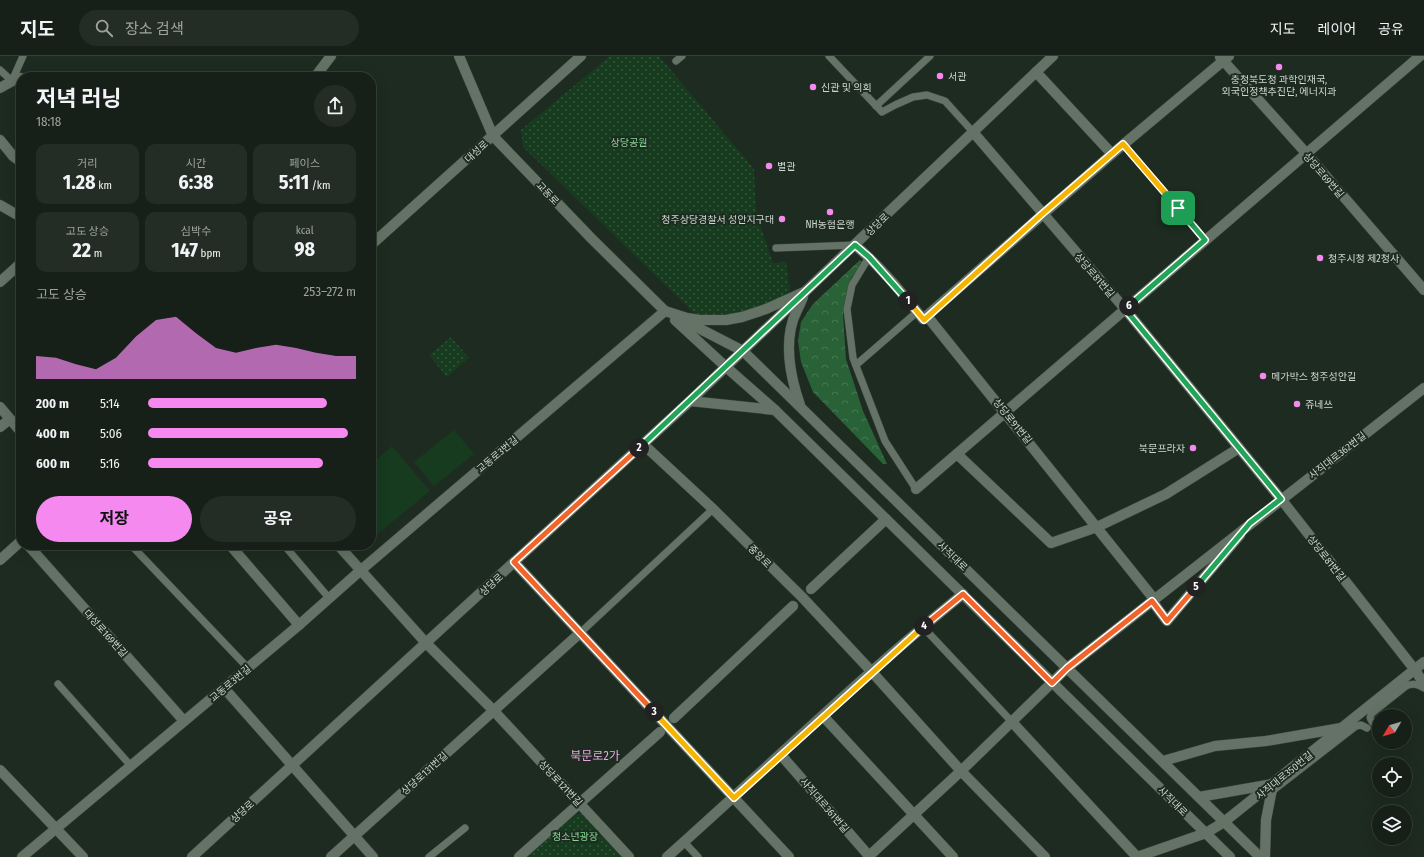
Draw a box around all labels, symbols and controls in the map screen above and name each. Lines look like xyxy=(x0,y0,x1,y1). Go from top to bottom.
search box xyxy=(79,10,359,46)
icon: search xyxy=(93,17,115,39)
text: 지도 xyxy=(20,18,55,41)
text: 장소 검색 xyxy=(125,20,184,38)
text: 지도 xyxy=(1270,21,1296,38)
text: 레이어 xyxy=(1318,21,1356,38)
text: 공유 xyxy=(1378,21,1404,38)
marker: 충청북도청 과학인재국, 외국인정책추진단, 에너지과 xyxy=(1274,62,1284,72)
marker: 서관 xyxy=(935,71,945,81)
place label: 서관 xyxy=(948,71,967,83)
place label: 충청북도청 과학인재국, 외국인정책추진단, 에너지과 xyxy=(1222,74,1336,98)
marker: 신관 및 의회 xyxy=(808,82,818,92)
place label: 신관 및 의회 xyxy=(821,82,872,94)
text: 저녁 러닝 xyxy=(36,85,122,112)
button: share xyxy=(314,85,356,127)
text: 18:18 xyxy=(36,114,61,129)
park label: 상당공원 xyxy=(611,137,647,149)
street label: 대성로 xyxy=(462,138,491,165)
street label: 상당로69번길 xyxy=(1300,151,1346,201)
text: 거리 xyxy=(77,157,97,170)
text: 시간 xyxy=(186,157,206,170)
text: 페이스 xyxy=(289,157,320,170)
marker: 별관 xyxy=(764,161,774,171)
place label: 별관 xyxy=(777,161,796,173)
text: 1.28 xyxy=(63,170,96,194)
text: 6:38 xyxy=(178,170,214,194)
text: 5:11 xyxy=(279,170,309,194)
text: km xyxy=(96,179,112,192)
text: /km xyxy=(309,179,330,192)
street label: 교동로 xyxy=(533,179,561,208)
pin xyxy=(1161,191,1195,225)
icon: arrive xyxy=(1167,197,1189,219)
marker: NH농협은행 xyxy=(825,207,835,217)
street label: 상당로 xyxy=(864,211,892,239)
place label: 청주상당경찰서 성안지구대 xyxy=(661,214,774,226)
marker: 청주상당경찰서 성안지구대 xyxy=(777,214,787,224)
place label: NH농협은행 xyxy=(806,219,854,231)
text: kcal xyxy=(296,224,314,237)
text: 고도 상승 xyxy=(66,225,109,238)
text: 심박수 xyxy=(181,225,211,238)
text: 98 xyxy=(294,237,315,261)
text: 22 xyxy=(73,238,91,262)
text: 147 xyxy=(171,238,198,262)
text: m xyxy=(91,247,102,260)
text: bpm xyxy=(198,247,221,260)
street label: 상당로81번길 xyxy=(1072,251,1117,300)
marker: 청주시청 제2청사 xyxy=(1315,253,1325,263)
place label: 청주시청 제2청사 xyxy=(1328,253,1400,265)
text: 253–272 m xyxy=(304,284,356,299)
text: 고도 상승 xyxy=(36,287,87,302)
pin: 1 xyxy=(898,291,918,311)
text: 1 xyxy=(906,294,910,307)
pin: 6 xyxy=(1119,296,1139,316)
text: 6 xyxy=(1126,299,1132,312)
marker: 메가박스 청주성안길 xyxy=(1258,371,1268,381)
place label: 메가박스 청주성안길 xyxy=(1271,371,1356,383)
text: 200 m xyxy=(36,396,69,411)
text: 5:14 xyxy=(100,396,120,411)
street label: 상당로91번길 xyxy=(990,397,1034,447)
marker: 쥬네쓰 xyxy=(1292,399,1302,409)
place label: 쥬네쓰 xyxy=(1305,399,1333,411)
text: 400 m xyxy=(36,426,70,441)
text: 5:06 xyxy=(100,426,122,441)
street label: 사직대로362번길 xyxy=(1307,430,1368,482)
street label: 교동로3번길 xyxy=(474,434,521,476)
pin: 2 xyxy=(629,438,649,458)
text: 2 xyxy=(636,441,642,454)
place label: 북문프라자 xyxy=(1139,443,1186,455)
marker: 북문프라자 xyxy=(1188,443,1198,453)
text: 600 m xyxy=(36,456,70,471)
text: 5:16 xyxy=(100,456,120,471)
button: 저장 xyxy=(36,496,192,542)
button: 공유 xyxy=(200,496,356,542)
street label: 상당로81번길 xyxy=(1305,533,1348,584)
street label: 사직대로 xyxy=(935,540,970,574)
street label: 중앙로 xyxy=(745,543,773,571)
street label: 상당로 xyxy=(477,571,506,598)
pin: 5 xyxy=(1186,577,1206,597)
text: 5 xyxy=(1193,580,1199,593)
street label: 대성로169번길 xyxy=(81,608,130,660)
pin: 4 xyxy=(914,616,934,636)
text: 4 xyxy=(921,619,927,632)
street label: 교동로3번길 xyxy=(207,663,254,705)
pin: 3 xyxy=(644,702,664,722)
text: 3 xyxy=(651,705,657,718)
north arrow xyxy=(1372,709,1412,749)
map controls xyxy=(1372,709,1412,845)
district label: 북문로2가 xyxy=(570,749,620,763)
street label: 사직대로350번길 xyxy=(1254,749,1315,802)
street label: 상당로131번길 xyxy=(399,750,450,798)
button: locate xyxy=(1372,757,1412,797)
street label: 상당로121번길 xyxy=(536,758,584,809)
street label: 사직대로361번길 xyxy=(797,776,851,835)
street label: 사직대로 xyxy=(1155,784,1190,819)
street label: 상당로 xyxy=(228,798,257,825)
button: layers xyxy=(1372,805,1412,845)
park label: 청소년광장 xyxy=(552,831,598,843)

